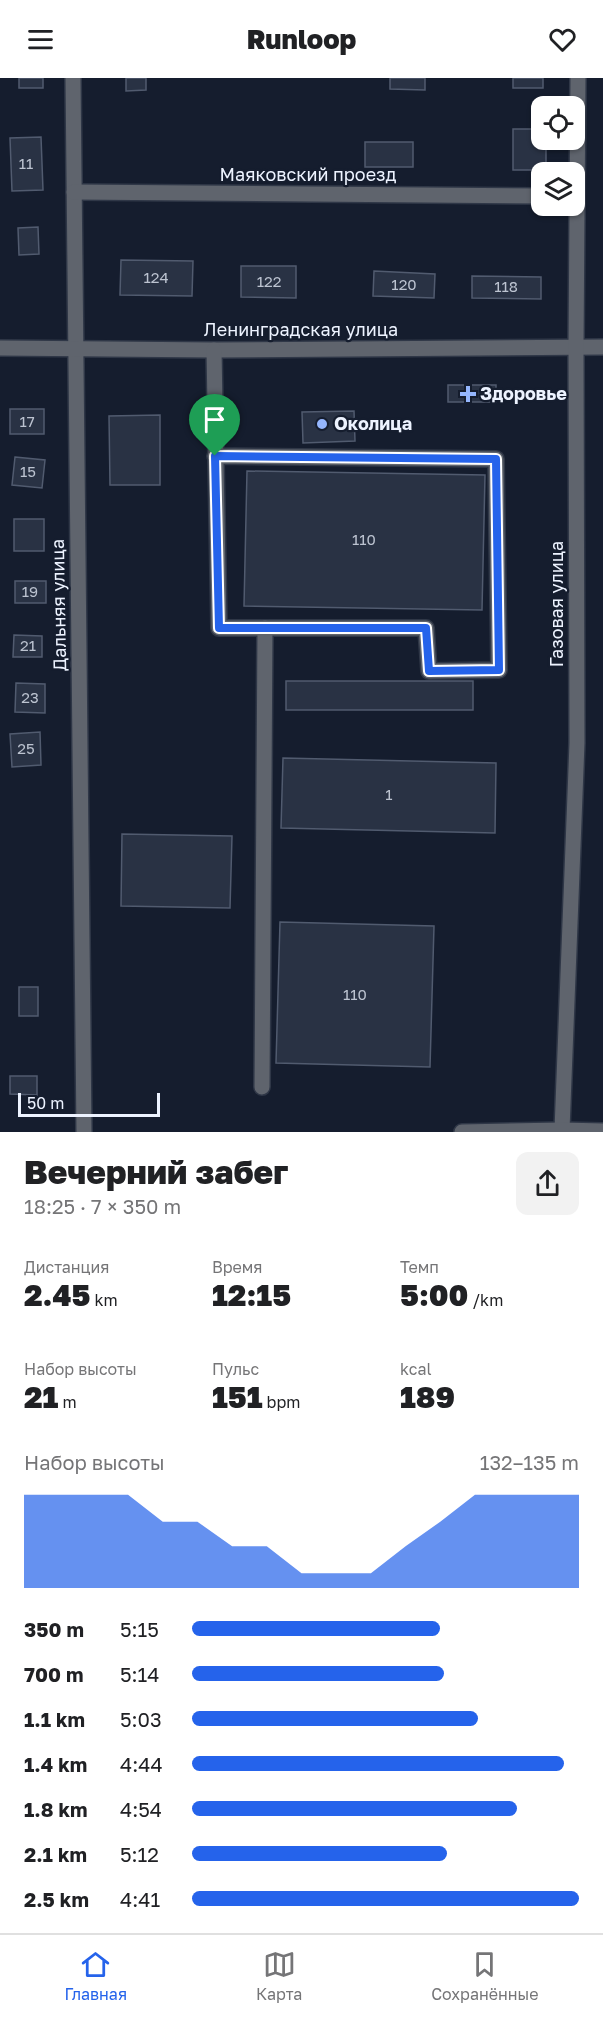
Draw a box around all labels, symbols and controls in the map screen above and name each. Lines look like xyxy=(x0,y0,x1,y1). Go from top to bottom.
icon: menu xyxy=(24,23,57,56)
text: Runloop xyxy=(247,23,356,55)
icon: heart xyxy=(546,23,579,56)
map controls xyxy=(531,96,585,216)
button: locate xyxy=(531,96,585,150)
house number: 11 xyxy=(19,154,33,172)
button: layers xyxy=(531,162,585,216)
street label: Маяковский проезд xyxy=(220,163,397,185)
house number: 124 xyxy=(143,268,169,286)
house number: 122 xyxy=(257,272,281,290)
house number: 120 xyxy=(391,275,417,293)
house number: 118 xyxy=(494,277,518,295)
street label: Ленинградская улица xyxy=(204,318,398,340)
place label: Здоровье xyxy=(480,382,567,404)
marker: Здоровье xyxy=(461,387,475,401)
pin xyxy=(189,394,240,456)
icon: arrive xyxy=(198,403,231,436)
house number: 17 xyxy=(19,412,35,430)
place label: Околица xyxy=(334,412,412,434)
marker: Околица xyxy=(315,417,329,431)
house number: 15 xyxy=(20,462,36,480)
house number: 110 xyxy=(352,530,376,548)
street label: Дальняя улица xyxy=(46,539,70,671)
street label: Газовая улица xyxy=(545,541,567,667)
house number: 19 xyxy=(22,582,38,600)
house number: 21 xyxy=(20,636,36,654)
house number: 23 xyxy=(21,688,39,706)
house number: 25 xyxy=(17,739,35,757)
house number: 1 xyxy=(385,785,393,803)
house number: 110 xyxy=(343,985,367,1003)
scale bar xyxy=(18,1090,160,1118)
text: 50 m xyxy=(27,1093,64,1113)
text: Вечерний забег xyxy=(24,1152,289,1191)
button: share xyxy=(516,1152,579,1215)
text: 18:25 · 7 × 350 m xyxy=(24,1194,181,1218)
text: Дистанция xyxy=(24,1257,109,1277)
text: Время xyxy=(212,1257,262,1277)
text: Темп xyxy=(400,1257,439,1277)
text: 2.45 xyxy=(24,1277,90,1313)
text: 12:15 xyxy=(212,1277,291,1313)
text: 5:00 xyxy=(400,1277,468,1313)
text: km xyxy=(90,1290,118,1310)
text: /km xyxy=(468,1290,503,1310)
text: Набор высоты xyxy=(24,1359,137,1379)
text: Пульс xyxy=(212,1359,259,1379)
text: kcal xyxy=(400,1359,432,1379)
text: 21 xyxy=(24,1379,58,1415)
text: 151 xyxy=(212,1379,263,1415)
text: 189 xyxy=(400,1379,455,1415)
text: m xyxy=(58,1392,77,1412)
text: bpm xyxy=(263,1392,300,1412)
text: Набор высоты xyxy=(24,1450,165,1474)
text: 132–135 m xyxy=(480,1450,579,1474)
text: 350 m xyxy=(24,1617,84,1641)
text: 5:15 xyxy=(120,1617,159,1641)
text: 700 m xyxy=(24,1662,83,1686)
text: 5:14 xyxy=(120,1662,160,1686)
text: 1.1 km xyxy=(24,1707,85,1731)
text: 5:03 xyxy=(120,1707,162,1731)
text: 1.4 km xyxy=(24,1752,87,1776)
text: 4:44 xyxy=(120,1752,163,1776)
text: 1.8 km xyxy=(24,1797,88,1821)
text: 4:54 xyxy=(120,1797,162,1821)
text: 2.1 km xyxy=(24,1842,87,1866)
text: 5:12 xyxy=(120,1842,159,1866)
text: 2.5 km xyxy=(24,1887,89,1911)
text: 4:41 xyxy=(120,1887,160,1911)
tab: Главная xyxy=(64,1948,127,2004)
tab: Карта xyxy=(256,1948,302,2004)
tab: Сохранённые xyxy=(431,1948,539,2004)

